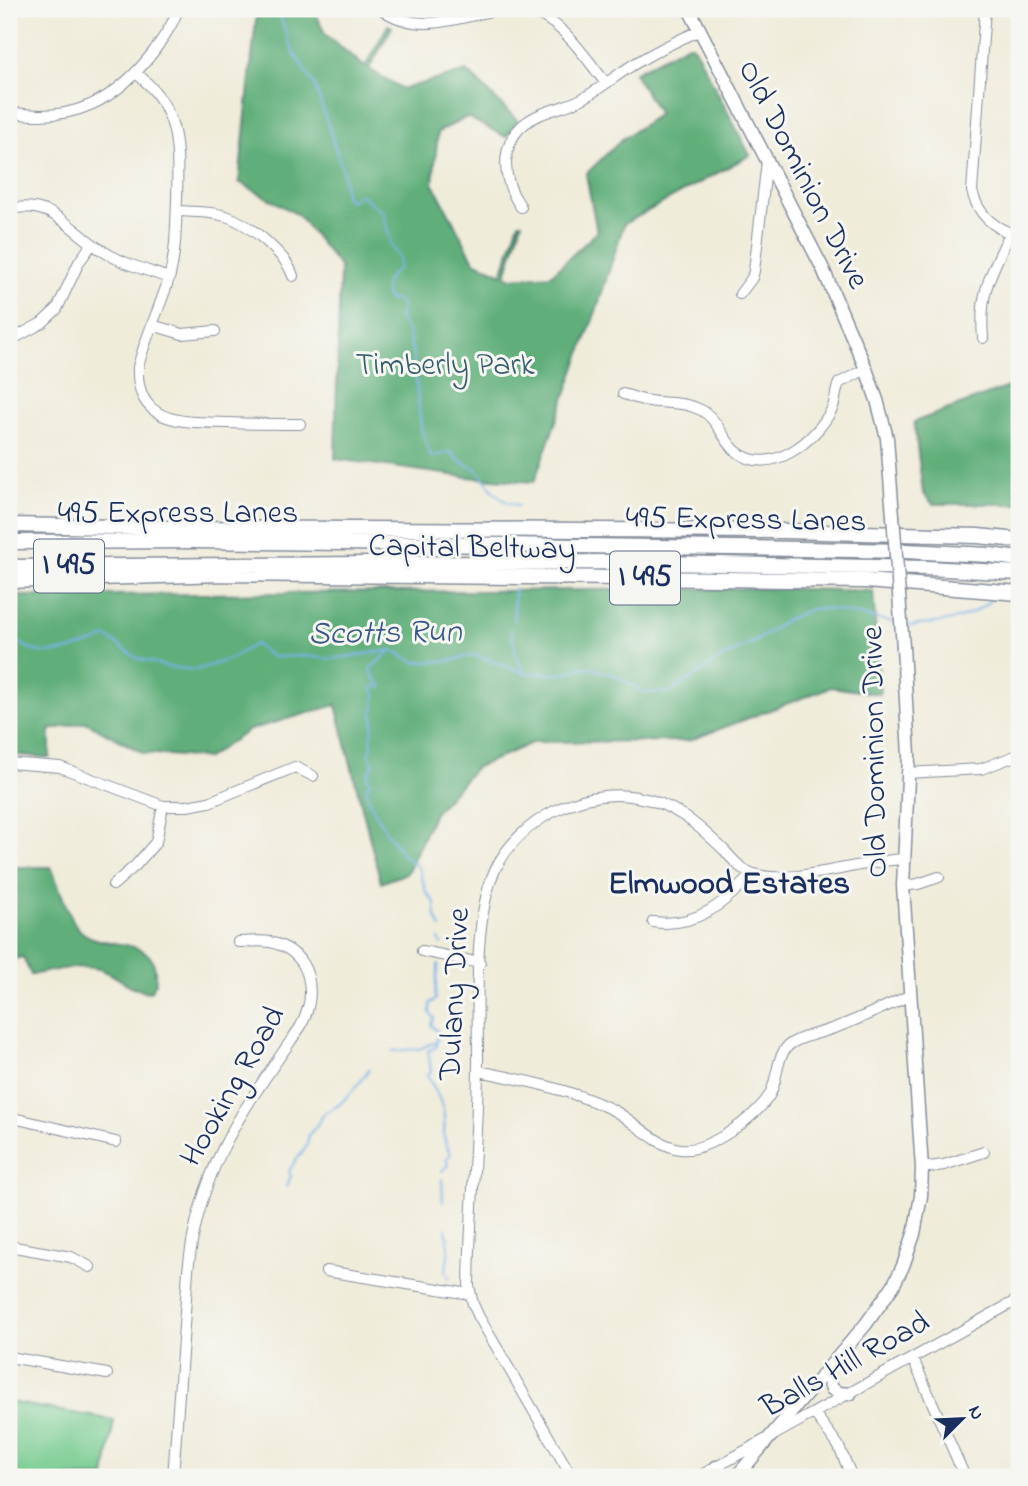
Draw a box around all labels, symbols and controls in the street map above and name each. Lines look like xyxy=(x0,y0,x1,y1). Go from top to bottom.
street label: Old Dominion Drive xyxy=(724,52,880,298)
park label: Timberly Park xyxy=(355,343,536,390)
street label: 495 Express Lanes xyxy=(58,491,298,538)
street label: 495 Express Lanes xyxy=(625,495,867,547)
street label: Capital Beltway xyxy=(368,524,576,574)
road number: I 495 xyxy=(34,540,104,593)
road number: I 495 xyxy=(610,552,680,604)
water label: Scotts Run xyxy=(308,609,464,659)
street label: Old Dominion Drive xyxy=(850,625,902,878)
district label: Elmwood Estates xyxy=(608,861,850,909)
street label: Dulany Drive xyxy=(428,906,484,1082)
street label: Hooking Road xyxy=(169,998,299,1176)
street label: Balls Hill Road xyxy=(752,1300,939,1432)
north arrow xyxy=(926,1384,996,1454)
text: N xyxy=(960,1402,990,1425)

